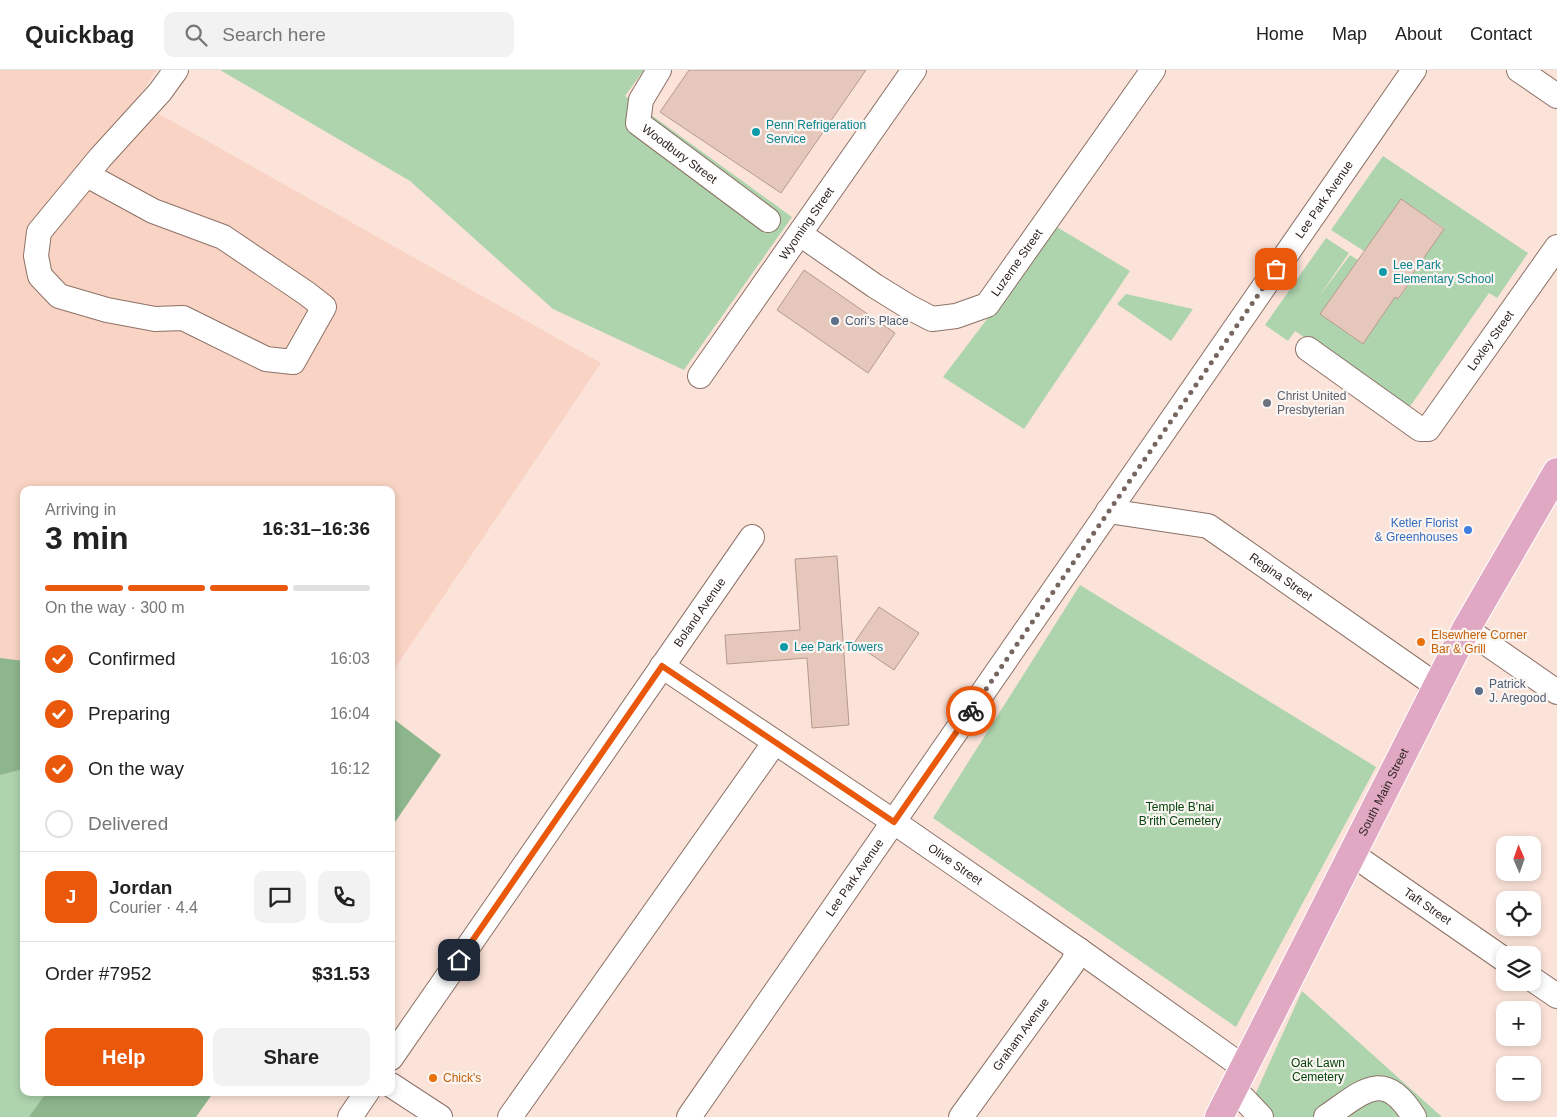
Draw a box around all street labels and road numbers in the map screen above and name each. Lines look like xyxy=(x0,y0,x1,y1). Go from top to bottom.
street label: Woodbury Street xyxy=(639,121,720,187)
street label: Lee Park Avenue xyxy=(1293,158,1356,241)
street label: Wyoming Street xyxy=(776,184,837,263)
street label: Luzerne Street xyxy=(988,226,1046,299)
street label: Loxley Street xyxy=(1465,307,1517,373)
street label: Regina Street xyxy=(1247,550,1316,604)
street label: Boland Avenue xyxy=(671,575,729,650)
street label: South Main Street xyxy=(1355,746,1412,838)
street label: Lee Park Avenue xyxy=(823,836,887,919)
street label: Olive Street xyxy=(925,841,986,888)
street label: Taft Street xyxy=(1401,885,1455,928)
street label: Graham Avenue xyxy=(990,995,1052,1074)

